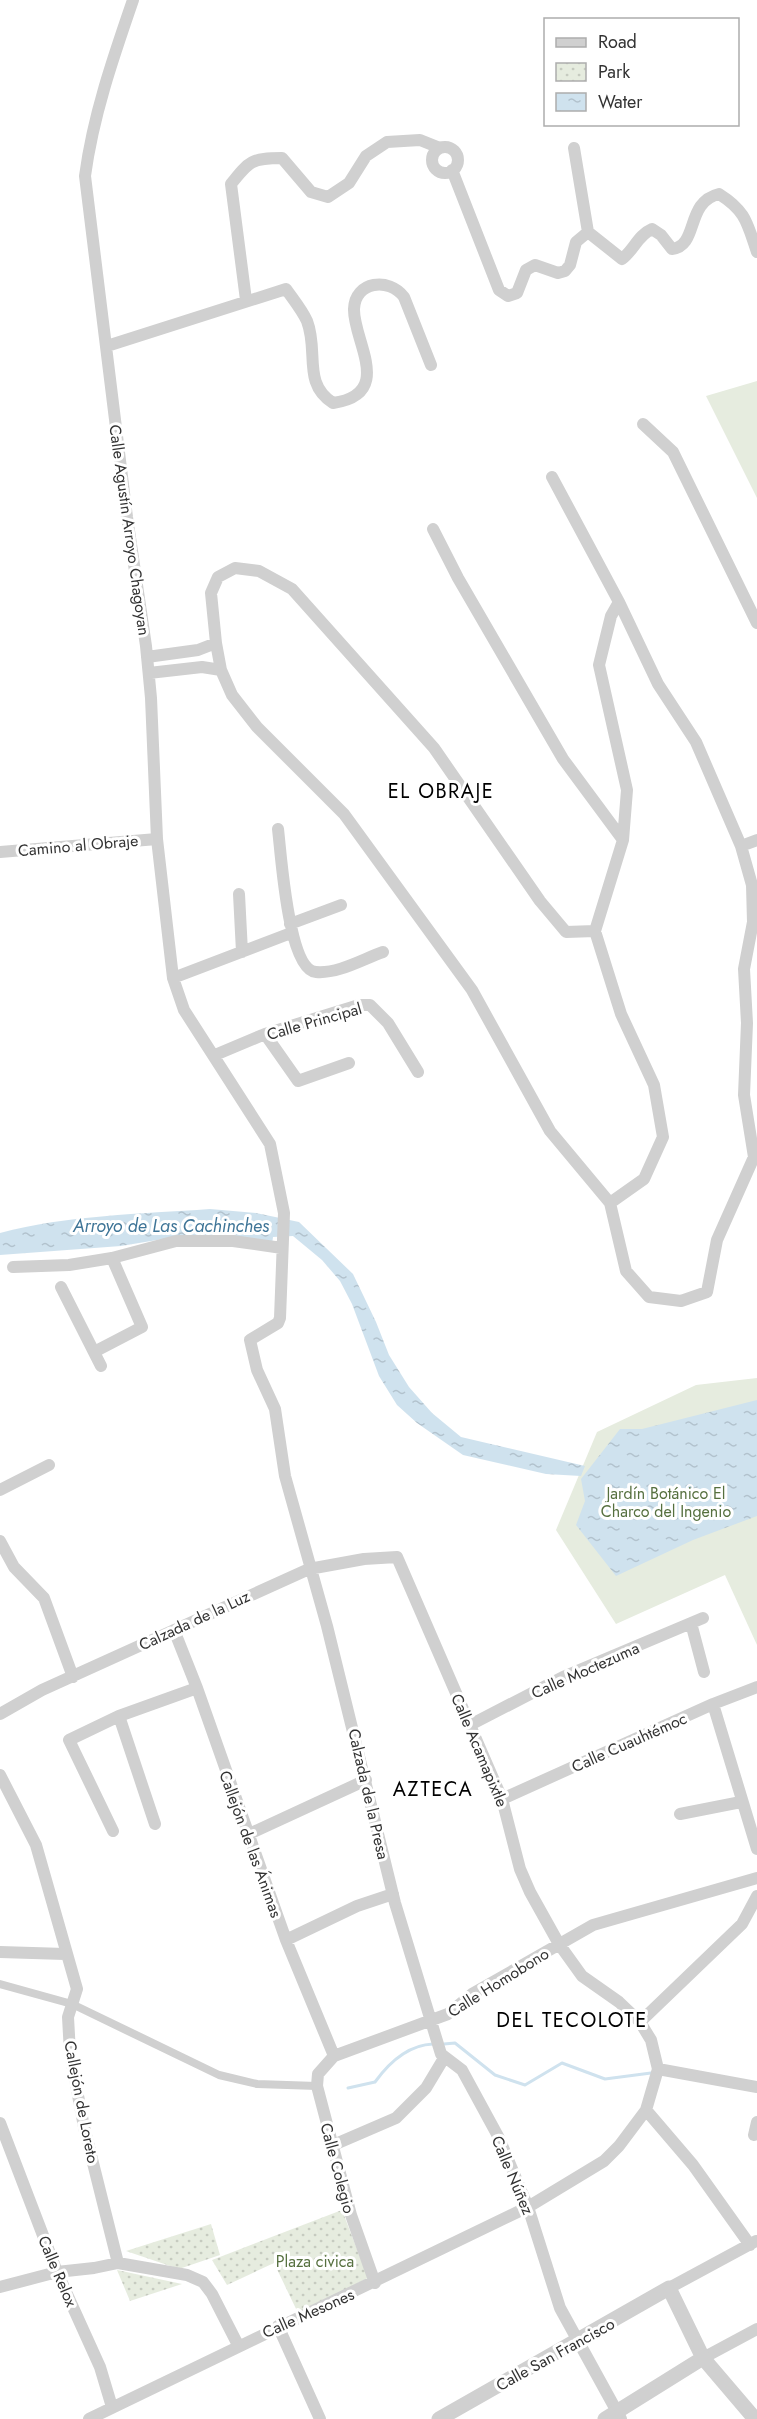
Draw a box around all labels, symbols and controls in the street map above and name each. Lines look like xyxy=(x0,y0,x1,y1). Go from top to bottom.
legend xyxy=(544,18,739,126)
text: Road xyxy=(598,29,637,55)
text: Park xyxy=(598,59,630,85)
text: Water xyxy=(598,89,643,115)
street label: Calle Agustín Arroyo Chagoyan xyxy=(103,423,156,637)
district label: EL OBRAJE xyxy=(388,777,494,806)
street label: Camino al Obraje xyxy=(17,829,139,862)
street label: Calle Principal xyxy=(264,997,364,1046)
water label: Arroyo de Las Cachinches xyxy=(72,1213,270,1239)
park label: Jardín Botánico El Charco del Ingenio xyxy=(601,1482,731,1523)
street label: Calzada de la Luz xyxy=(135,1584,254,1656)
street label: Calle Moctezuma xyxy=(528,1636,643,1705)
street label: Calle Acamapixtle xyxy=(445,1690,514,1810)
street label: Calle Cuauhtémoc xyxy=(568,1707,690,1778)
street label: Calzada de la Presa xyxy=(342,1727,395,1862)
street label: Callejón de las Ánimas xyxy=(213,1768,288,1921)
district label: AZTECA xyxy=(393,1775,473,1804)
street label: Calle Homobono xyxy=(443,1942,554,2023)
district label: DEL TECOLOTE xyxy=(496,2006,648,2035)
street label: Callejón de Loreto xyxy=(58,2039,105,2166)
street label: Calle Colegio xyxy=(314,2120,361,2216)
street label: Calle Núñez xyxy=(486,2132,540,2219)
street label: Calle Relox xyxy=(32,2232,83,2311)
park label: Plaza civica xyxy=(276,2250,354,2273)
street label: Calle Mesones xyxy=(259,2283,358,2344)
street label: Calle San Francisco xyxy=(492,2312,619,2397)

